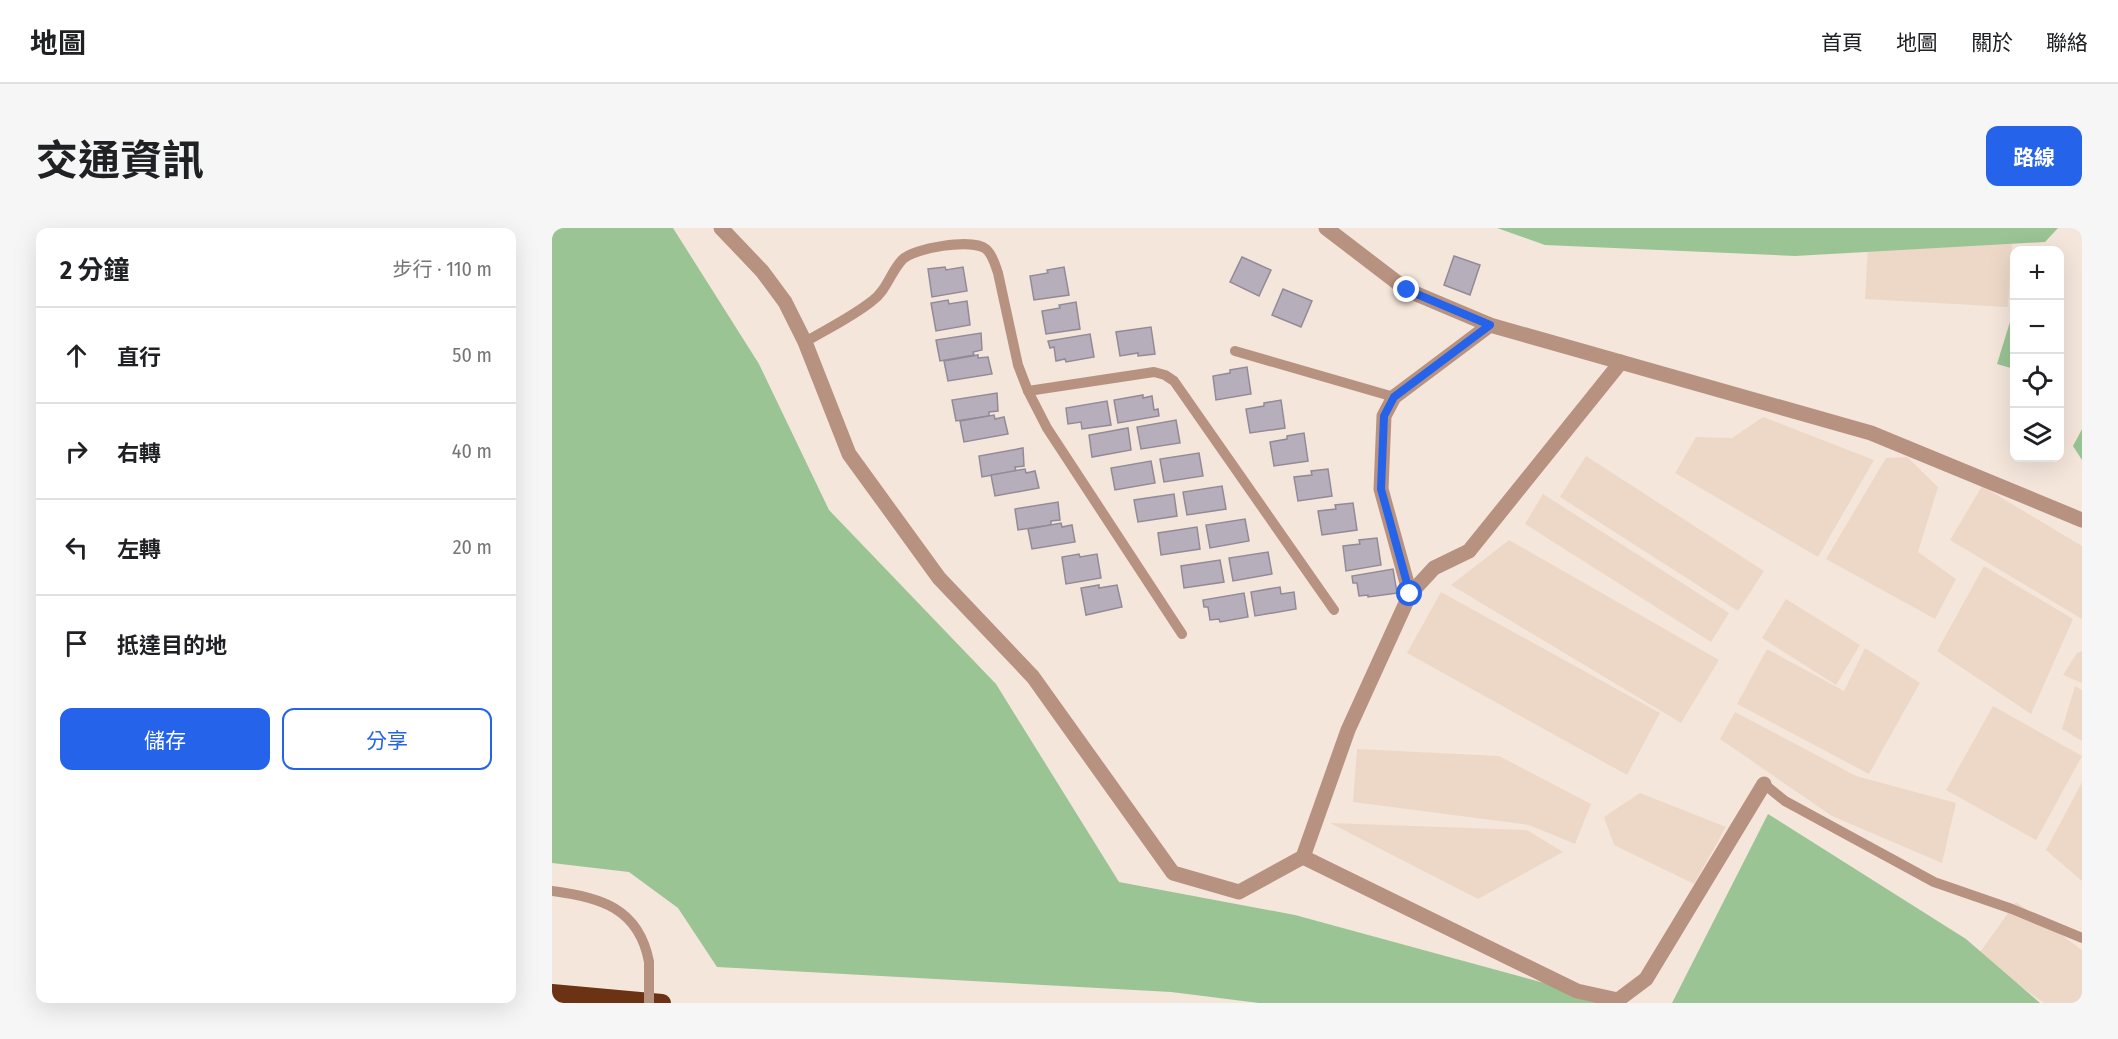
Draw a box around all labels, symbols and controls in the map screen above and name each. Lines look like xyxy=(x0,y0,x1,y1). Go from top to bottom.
text: 地圖 xyxy=(30,27,86,60)
text: 首頁 xyxy=(1821,30,1863,56)
text: 地圖 xyxy=(1896,30,1938,56)
text: 關於 xyxy=(1971,30,2013,56)
text: 聯絡 xyxy=(2046,30,2088,56)
button: 路線 xyxy=(1986,126,2082,186)
text: 交通資訊 xyxy=(36,136,204,186)
map controls xyxy=(2010,246,2064,462)
button: + xyxy=(2010,246,2064,300)
text: 2 分鐘 xyxy=(60,255,129,286)
text: 步行 · 110 m xyxy=(393,257,492,281)
route end xyxy=(1393,276,1419,302)
button: − xyxy=(2010,300,2064,354)
icon: ahead xyxy=(60,339,93,372)
text: 50 m xyxy=(452,343,492,367)
text: 直行 xyxy=(117,344,161,371)
button: locate xyxy=(2010,354,2064,408)
button: layers xyxy=(2010,408,2064,462)
icon: right xyxy=(60,435,93,468)
text: 40 m xyxy=(452,439,492,463)
text: 右轉 xyxy=(117,440,161,467)
icon: left xyxy=(60,531,93,564)
text: 20 m xyxy=(453,535,492,559)
text: 左轉 xyxy=(117,536,161,563)
route start xyxy=(1396,580,1422,606)
icon: arrive xyxy=(60,627,93,660)
text: 抵達目的地 xyxy=(117,632,227,659)
button: 儲存 xyxy=(60,708,270,770)
button: 分享 xyxy=(282,708,492,770)

